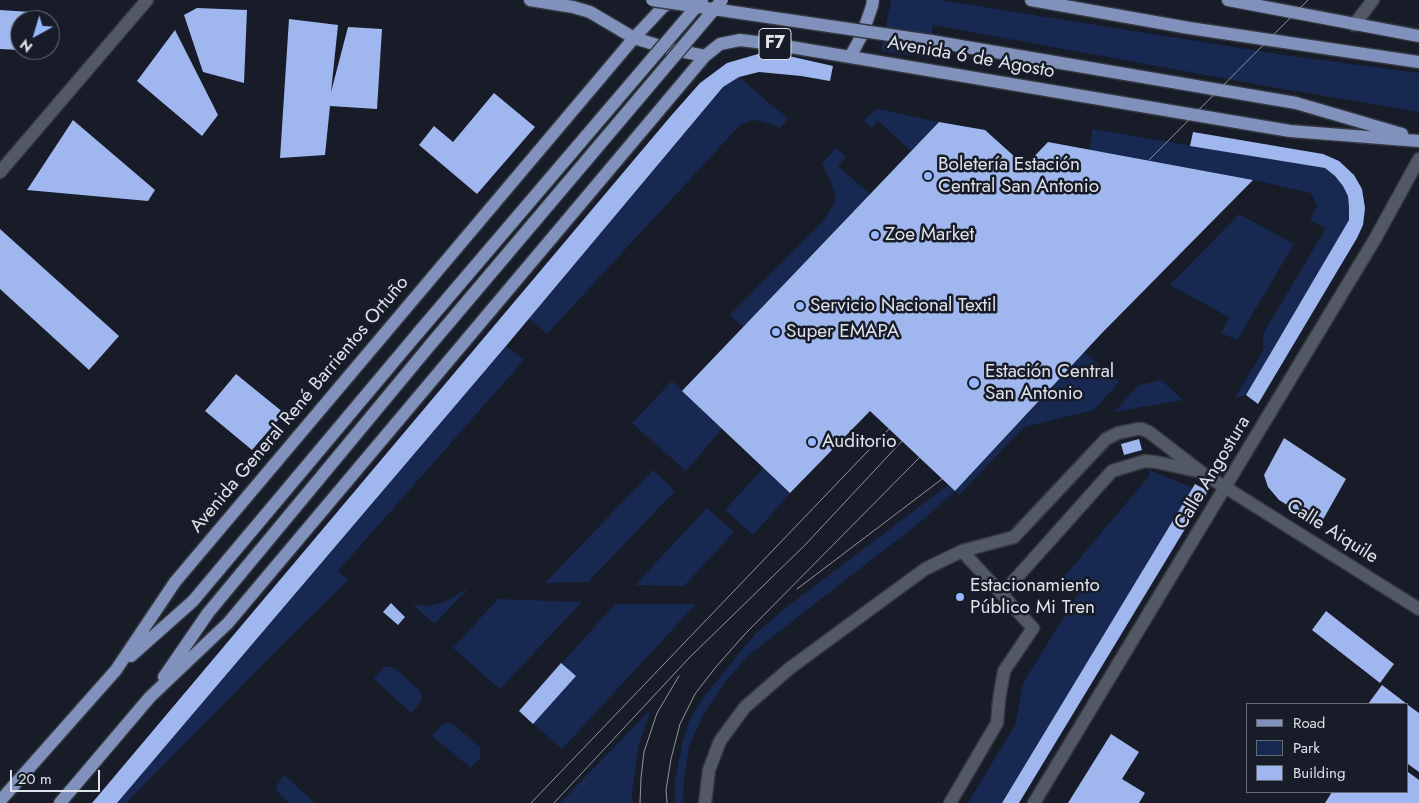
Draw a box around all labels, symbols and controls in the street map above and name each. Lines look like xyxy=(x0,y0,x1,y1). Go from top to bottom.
north arrow xyxy=(10,10,60,60)
road number: F7 xyxy=(759,29,791,60)
street label: Avenida 6 de Agosto xyxy=(886,32,1056,84)
text: N xyxy=(16,35,37,57)
place label: Boletería Estación Central San Antonio xyxy=(938,154,1099,198)
marker: Boletería Estación Central San Antonio xyxy=(922,170,934,182)
place label: Zoe Market xyxy=(885,224,974,246)
marker: Zoe Market xyxy=(869,229,881,241)
street label: Avenida General René Barrientos Ortuño xyxy=(186,272,414,538)
place label: Servicio Nacional Textil xyxy=(810,295,996,317)
marker: Servicio Nacional Textil xyxy=(794,300,806,312)
place label: Super EMAPA xyxy=(786,321,899,343)
marker: Super EMAPA xyxy=(770,326,782,338)
place label: Estación Central San Antonio xyxy=(985,361,1114,405)
marker: Estación Central San Antonio xyxy=(967,376,981,390)
street label: Calle Angostura xyxy=(1170,412,1256,534)
place label: Auditorio xyxy=(822,431,897,453)
marker: Auditorio xyxy=(806,436,818,448)
street label: Calle Aiquile xyxy=(1282,495,1382,569)
place label: Estacionamiento Público Mi Tren xyxy=(970,575,1100,619)
marker: Estacionamiento Público Mi Tren xyxy=(954,591,966,603)
legend xyxy=(1246,703,1409,793)
text: Road xyxy=(1293,712,1325,734)
text: Park xyxy=(1293,737,1320,759)
scale bar xyxy=(12,760,102,792)
text: Building xyxy=(1293,762,1345,784)
text: 20 m xyxy=(18,768,52,790)

